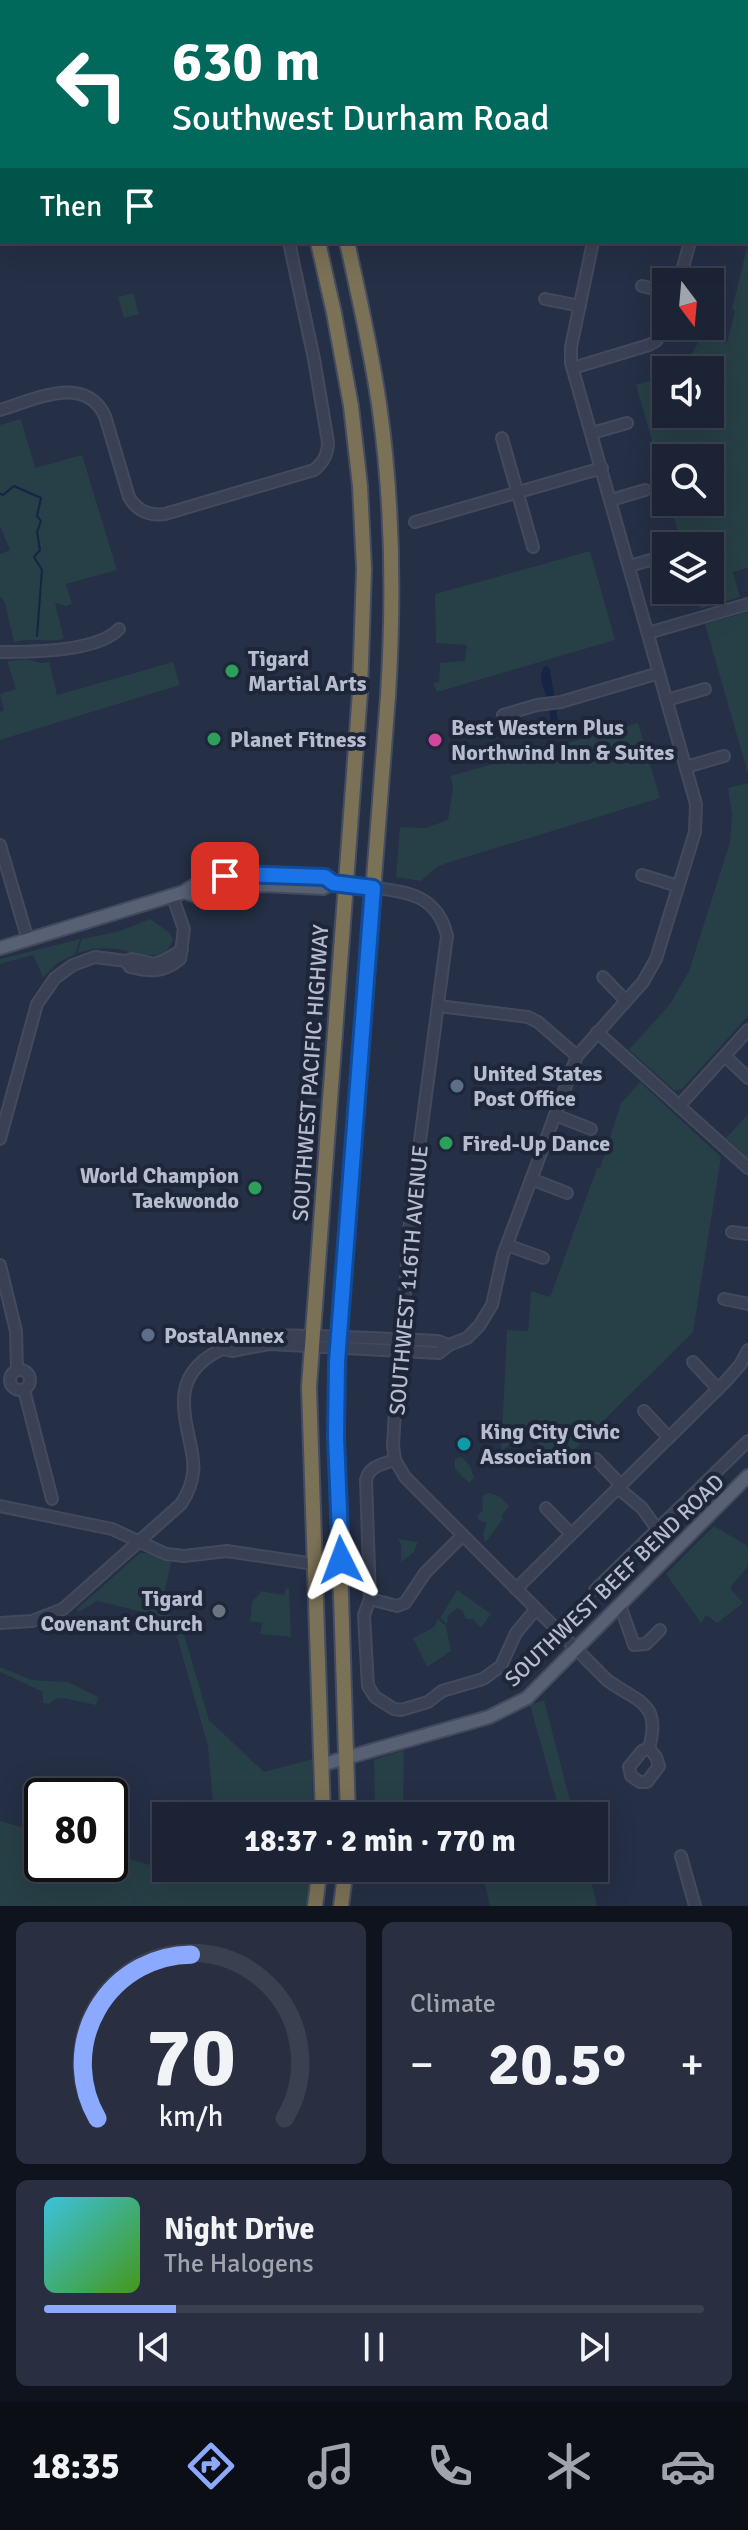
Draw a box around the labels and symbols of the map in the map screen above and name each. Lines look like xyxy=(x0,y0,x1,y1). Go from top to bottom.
north arrow xyxy=(652,268,724,340)
place label: Tigard Martial Arts xyxy=(248,645,367,697)
marker: Tigard Martial Arts xyxy=(223,662,241,680)
place label: Best Western Plus Northwind Inn & Suites xyxy=(451,714,675,766)
place label: Planet Fitness xyxy=(230,726,366,753)
marker: Planet Fitness xyxy=(205,730,223,748)
marker: Best Western Plus Northwind Inn & Suites xyxy=(426,731,444,749)
pin xyxy=(191,842,259,910)
street label: SOUTHWEST PACIFIC HIGHWAY xyxy=(287,924,334,1222)
place label: United States Post Office xyxy=(473,1060,603,1112)
marker: United States Post Office xyxy=(448,1077,466,1095)
place label: Fired-Up Dance xyxy=(462,1130,610,1157)
marker: Fired-Up Dance xyxy=(437,1134,455,1152)
street label: SOUTHWEST 116TH AVENUE xyxy=(383,1144,434,1416)
place label: World Champion Taekwondo xyxy=(80,1162,239,1214)
marker: World Champion Taekwondo xyxy=(246,1179,264,1197)
place label: PostalAnnex xyxy=(164,1322,284,1349)
marker: PostalAnnex xyxy=(139,1326,157,1344)
place label: King City Civic Association xyxy=(480,1418,620,1470)
marker: King City Civic Association xyxy=(455,1435,473,1453)
street label: SOUTHWEST BEEF BEND ROAD xyxy=(499,1468,730,1692)
position arrow xyxy=(299,1518,383,1602)
place label: Tigard Covenant Church xyxy=(40,1585,203,1637)
marker: Tigard Covenant Church xyxy=(210,1602,228,1620)
speed limit sign: 80 xyxy=(24,1778,128,1882)

